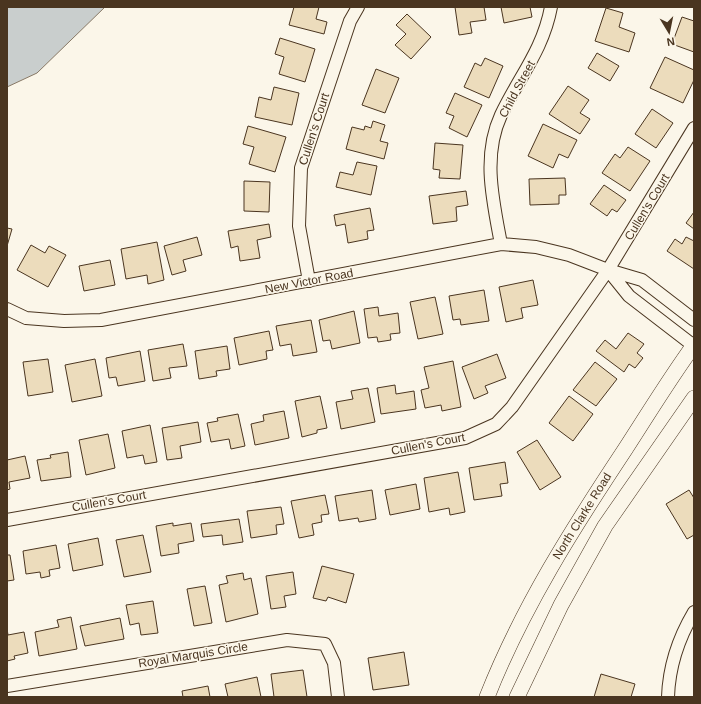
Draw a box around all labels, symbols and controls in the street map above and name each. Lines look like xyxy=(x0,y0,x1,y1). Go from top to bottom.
north arrow xyxy=(649,12,689,52)
text: N xyxy=(666,35,676,48)
street label: Child Street xyxy=(496,57,538,120)
street label: Cullen's Court xyxy=(296,91,332,167)
street label: Cullen's Court xyxy=(622,171,673,243)
street label: New Victor Road xyxy=(264,266,354,296)
street label: Cullen's Court xyxy=(390,430,467,458)
street label: North Clarke Road xyxy=(550,470,614,562)
street label: Cullen's Court xyxy=(71,487,148,514)
street label: Royal Marquis Circle xyxy=(137,639,249,671)

